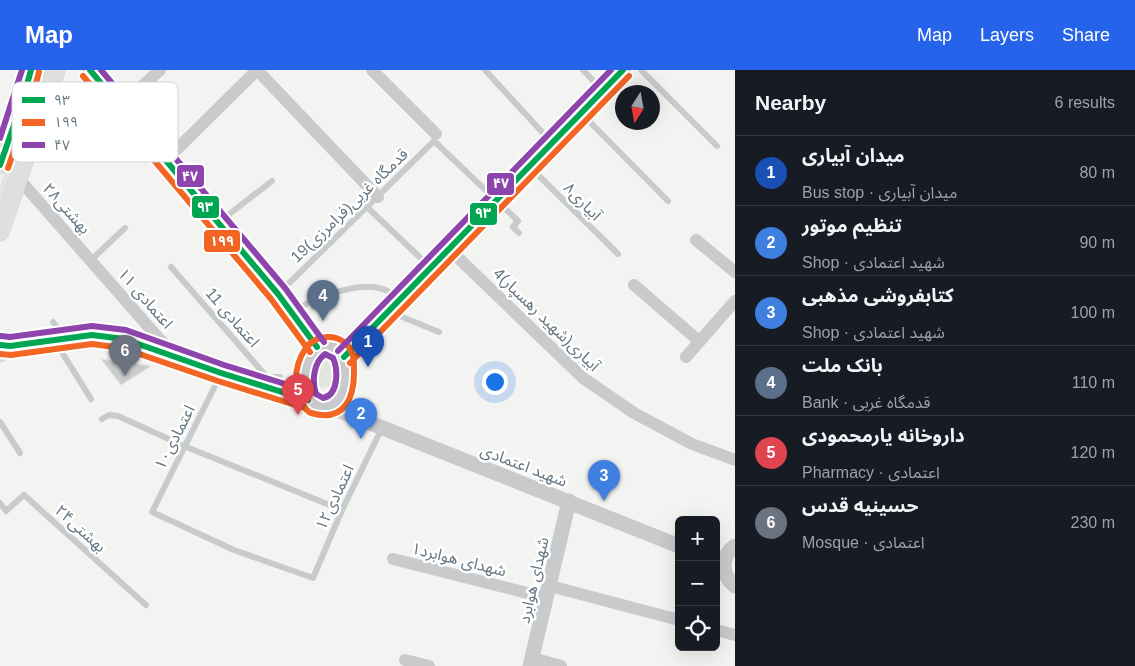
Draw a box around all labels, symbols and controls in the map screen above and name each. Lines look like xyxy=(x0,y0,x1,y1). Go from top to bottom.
text: Map xyxy=(25,21,73,48)
text: Map xyxy=(917,25,952,45)
text: Layers xyxy=(980,25,1034,45)
text: Share xyxy=(1062,25,1110,45)
legend xyxy=(12,82,178,162)
north arrow xyxy=(615,85,660,130)
text: Nearby xyxy=(755,91,826,114)
text: ۹۳ xyxy=(54,92,70,108)
text: 6 results xyxy=(1055,94,1115,111)
text: ۱۹۹ xyxy=(54,114,78,130)
text: ۴۷ xyxy=(54,137,70,153)
street label: 19قدمگاه غربی(فرامرزی) xyxy=(287,145,412,266)
text: میدان آبیاری xyxy=(802,145,905,166)
line badge: ۴۷ xyxy=(176,164,205,188)
text: 1 xyxy=(767,164,775,181)
text: 80 m xyxy=(1079,164,1115,181)
text: ۴۷ xyxy=(182,168,198,184)
line badge: ۴۷ xyxy=(486,172,515,196)
text: ۴۷ xyxy=(493,175,509,191)
street label: آبیاری۸ xyxy=(560,179,606,225)
street label: ۲۸بهشتی xyxy=(39,180,94,238)
text: Bus stop · میدان آبیاری xyxy=(802,184,957,201)
line badge: ۹۳ xyxy=(191,195,220,219)
text: ۹۳ xyxy=(197,199,213,215)
line badge: ۹۳ xyxy=(469,202,498,226)
text: ۹۳ xyxy=(475,205,491,221)
text: تنظیم موتور xyxy=(802,215,902,236)
line badge: ۱۹۹ xyxy=(203,229,241,253)
text: ۱۹۹ xyxy=(210,233,234,249)
text: 2 xyxy=(767,234,775,251)
text: 90 m xyxy=(1079,234,1115,251)
text: Shop · شهید اعتمادی xyxy=(802,254,945,271)
street label: 4آبیاری(شهید رهسپار) xyxy=(489,264,604,377)
street label: ۱۱ اعتمادی xyxy=(114,265,176,333)
pin: 4 xyxy=(307,280,339,321)
street label: 11 اعتمادی xyxy=(202,284,263,351)
text: کتابفروشی مذهبی xyxy=(802,285,954,306)
text: 3 xyxy=(767,304,775,321)
text: 100 m xyxy=(1071,304,1115,321)
text: Shop · شهید اعتمادی xyxy=(802,324,945,341)
pin: 1 xyxy=(352,326,384,367)
pin: 6 xyxy=(109,335,141,376)
text: بانک ملت xyxy=(802,355,883,376)
your location xyxy=(482,369,508,395)
pin: 5 xyxy=(282,374,314,415)
text: 4 xyxy=(767,374,775,391)
text: 110 m xyxy=(1072,374,1115,391)
text: Bank · قدمگاه غربی xyxy=(802,394,930,411)
pin: 2 xyxy=(345,398,377,439)
street label: اعتمادی۱۰ xyxy=(151,402,199,473)
text: داروخانه یارمحمودی xyxy=(802,425,965,446)
street label: شهید اعتمادی xyxy=(478,441,569,491)
text: 5 xyxy=(767,444,775,461)
text: 120 m xyxy=(1071,444,1115,461)
pin: 3 xyxy=(588,460,620,501)
street label: اعتمادی۱۲ xyxy=(312,462,358,533)
text: Pharmacy · اعتمادی xyxy=(802,464,940,481)
text: حسینیه قدس xyxy=(802,495,918,516)
street label: ۲۴بهشتی xyxy=(51,501,109,556)
text: 6 xyxy=(767,514,775,531)
text: 230 m xyxy=(1071,514,1115,531)
map controls xyxy=(675,516,720,651)
button: + xyxy=(675,516,720,561)
text: Mosque · اعتمادی xyxy=(802,534,925,551)
street label: شهدای هوابرد xyxy=(515,535,553,625)
street label: شهدای هوابرد۱ xyxy=(409,539,508,580)
button: − xyxy=(675,561,720,606)
button: locate xyxy=(675,606,720,651)

